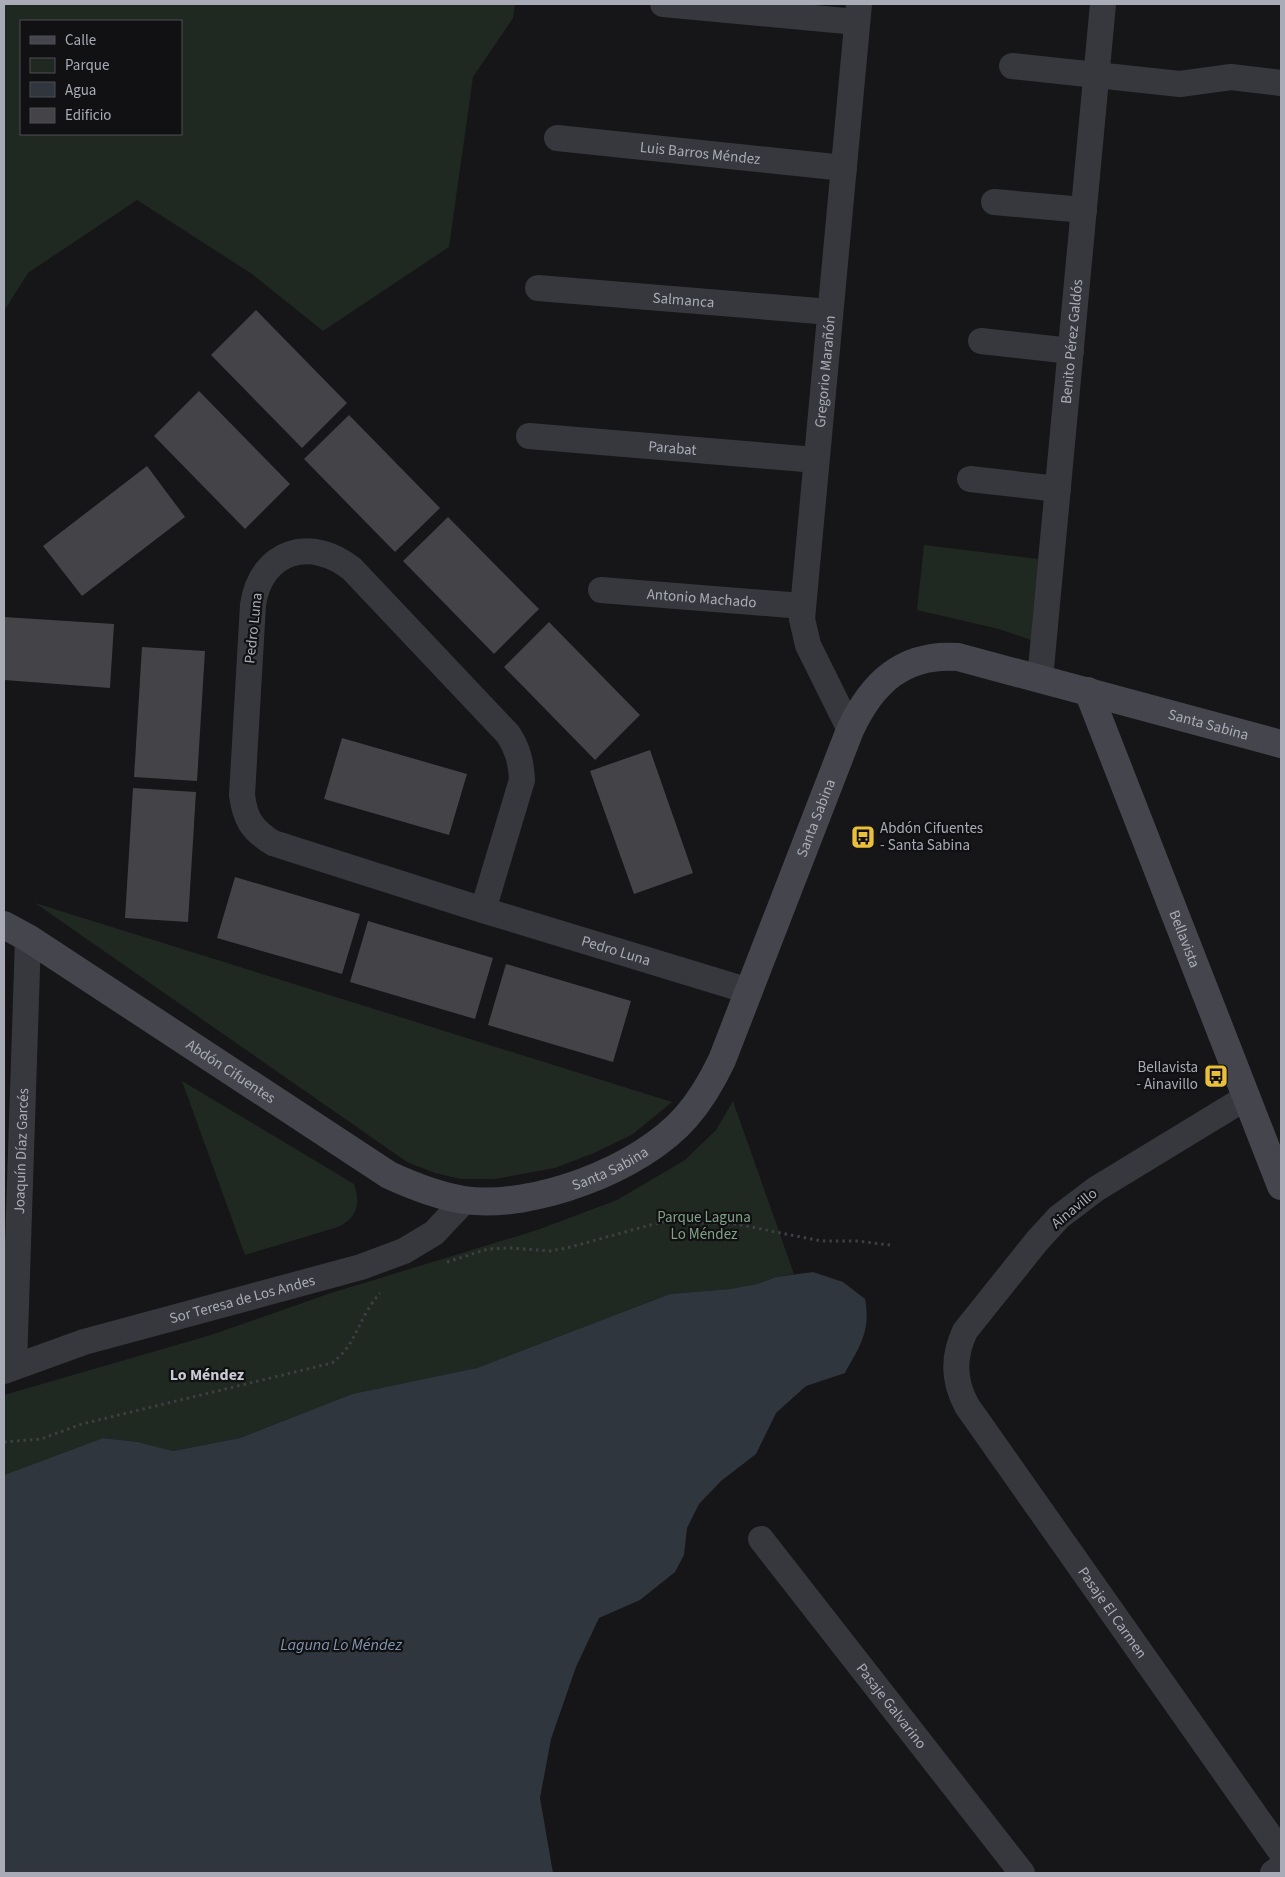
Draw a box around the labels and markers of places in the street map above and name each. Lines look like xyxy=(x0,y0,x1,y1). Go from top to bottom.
place label: Abdón Cifuentes - Santa Sabina xyxy=(880,818,983,856)
bus stop icon: Abdón Cifuentes - Santa Sabina xyxy=(850,824,876,850)
place label: Bellavista - Ainavillo xyxy=(1136,1057,1198,1095)
bus stop icon: Bellavista - Ainavillo xyxy=(1203,1063,1229,1089)

